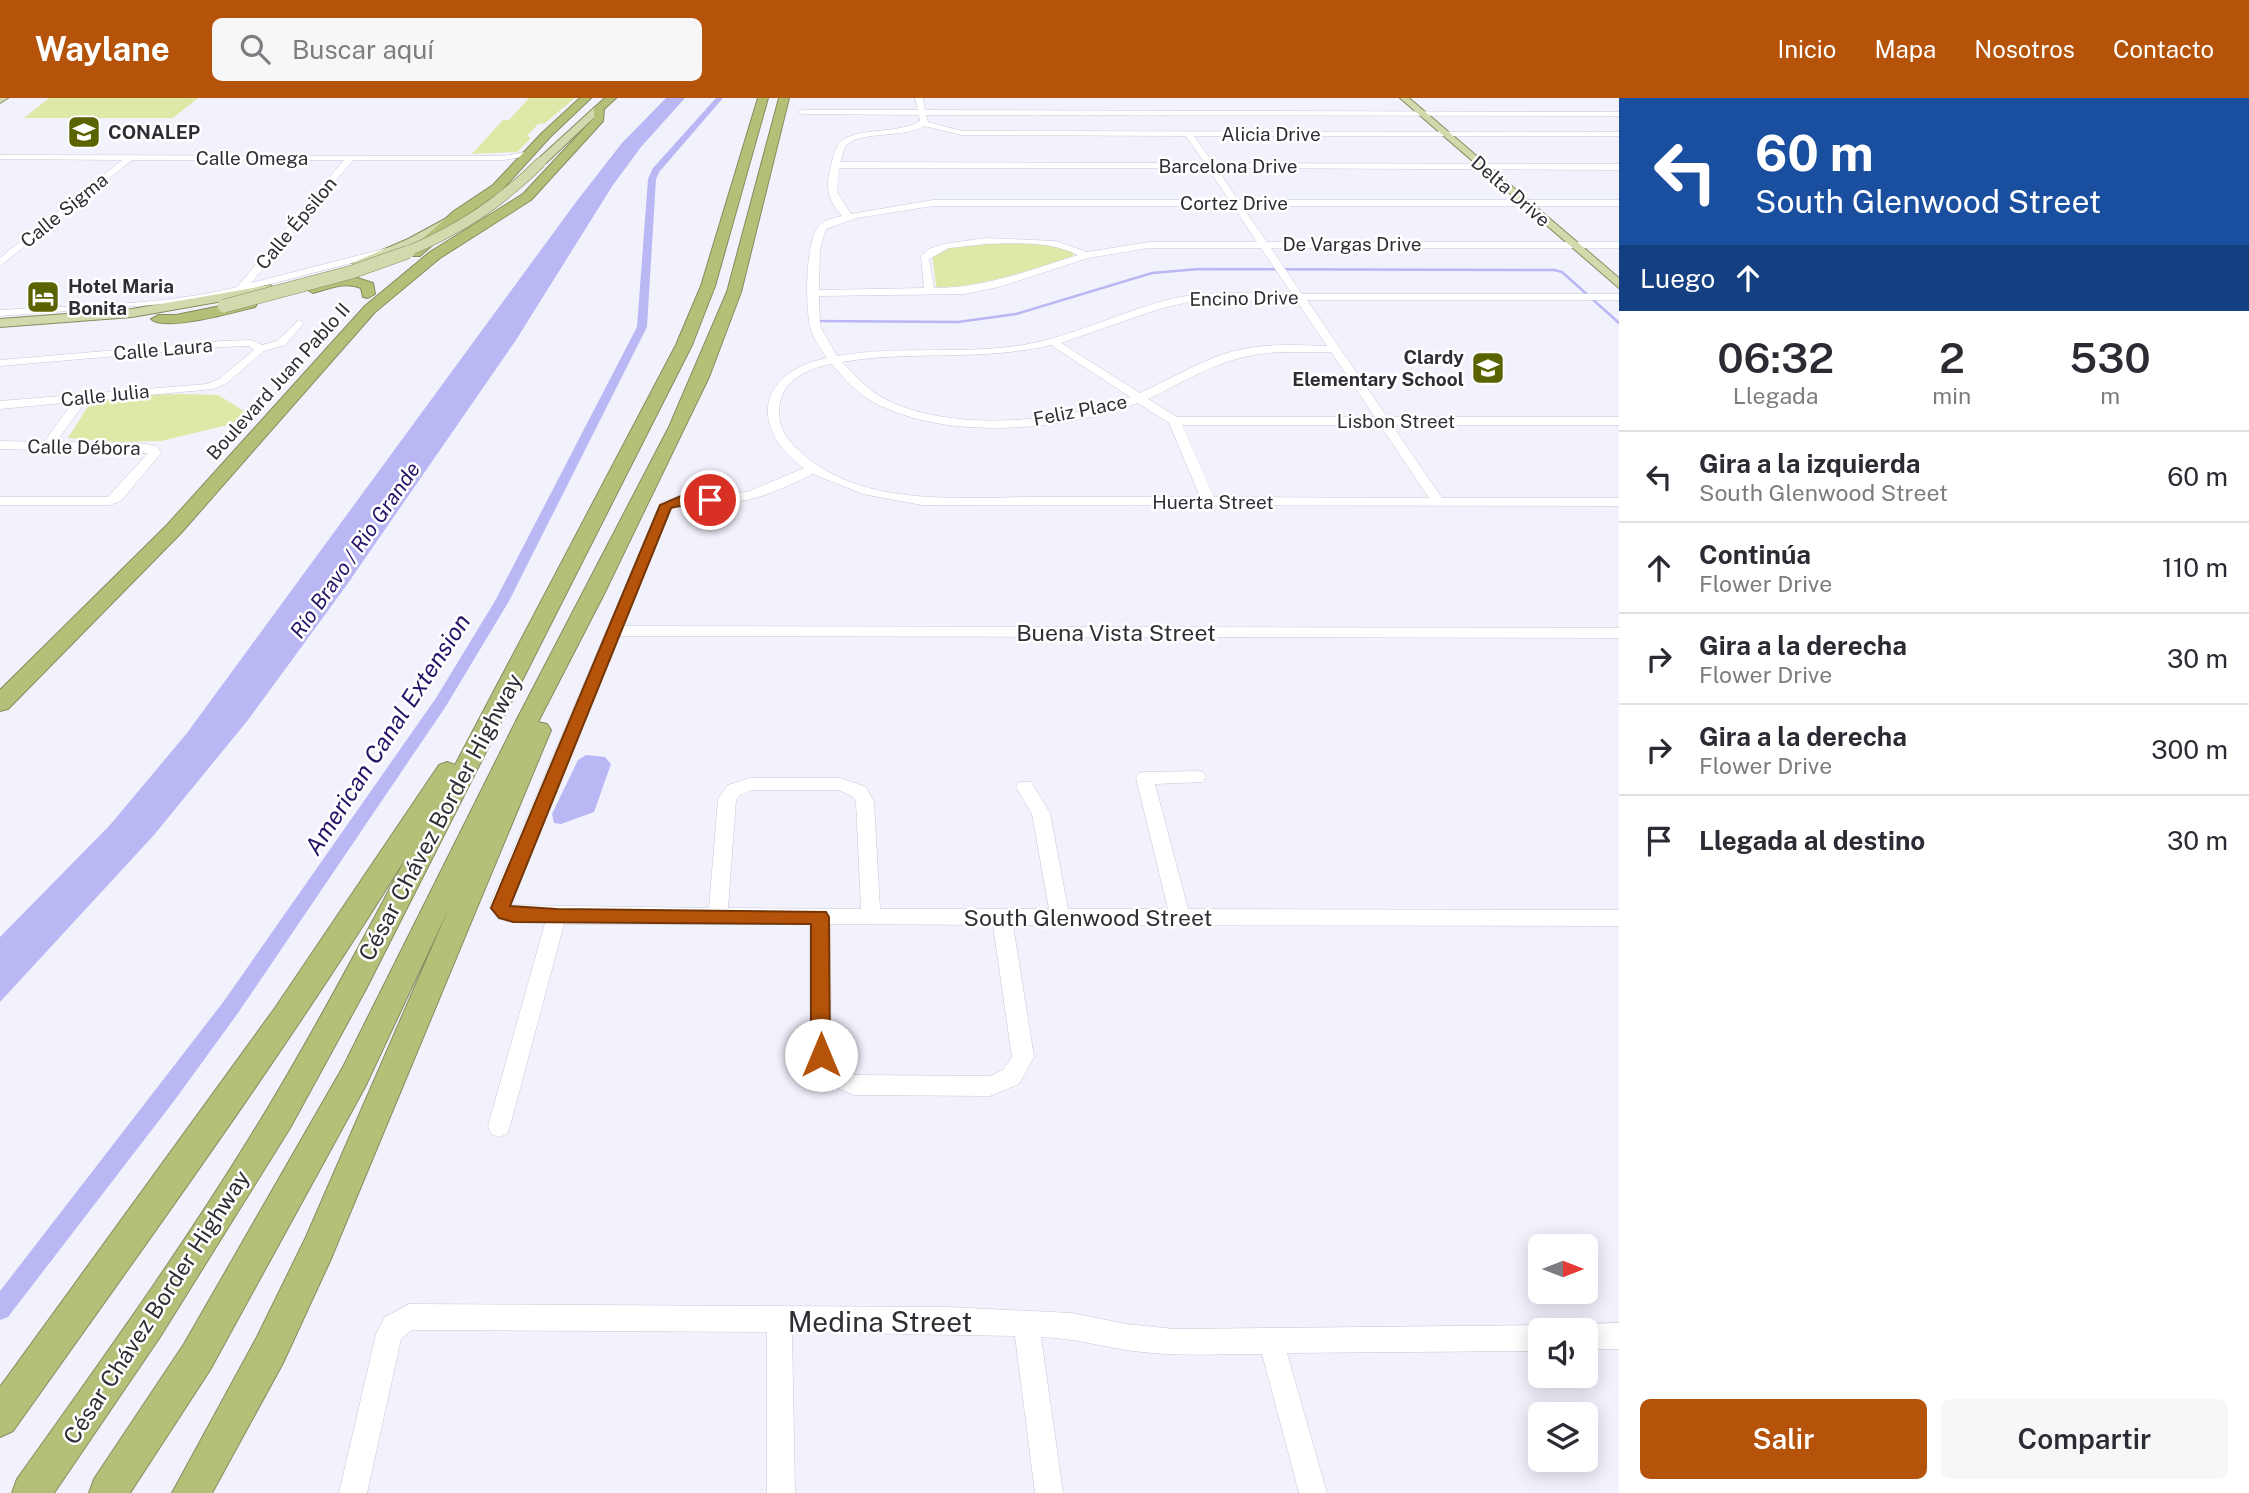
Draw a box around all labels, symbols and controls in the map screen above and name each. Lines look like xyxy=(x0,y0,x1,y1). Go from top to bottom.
search box xyxy=(212,18,702,81)
text: Waylane xyxy=(35,30,170,68)
icon: search xyxy=(236,30,274,68)
text: Buscar aquí xyxy=(292,34,434,65)
text: Inicio xyxy=(1777,35,1836,63)
text: Mapa xyxy=(1874,35,1936,63)
text: Nosotros xyxy=(1974,35,2075,63)
text: Contacto xyxy=(2113,35,2214,63)
school or university icon: CONALEP xyxy=(65,113,103,151)
place label: CONALEP xyxy=(108,121,200,143)
street label: Alicia Drive xyxy=(1221,123,1321,145)
text: 60 m xyxy=(1755,124,1874,182)
icon: left xyxy=(1640,126,1731,217)
street label: Calle Omega xyxy=(196,147,308,169)
street label: Delta Drive xyxy=(1467,151,1555,231)
street label: Barcelona Drive xyxy=(1158,155,1298,177)
street label: Calle Sigma xyxy=(16,168,112,252)
street label: Calle Épsilon xyxy=(251,172,341,274)
text: South Glenwood Street xyxy=(1755,183,2101,220)
street label: Cortez Drive xyxy=(1180,192,1288,214)
street label: De Vargas Drive xyxy=(1282,233,1422,255)
icon: ahead xyxy=(1729,259,1767,297)
text: Luego xyxy=(1640,263,1715,294)
place label: Hotel Maria Bonita xyxy=(68,275,174,319)
hotel icon: Hotel Maria Bonita xyxy=(24,278,62,316)
street label: Encino Drive xyxy=(1189,286,1299,310)
street label: Boulevard Juan Pablo II xyxy=(202,298,354,464)
text: 06:32 xyxy=(1717,333,1834,382)
text: 2 xyxy=(1939,333,1965,382)
text: 530 xyxy=(2070,333,2151,382)
street label: Calle Laura xyxy=(113,334,213,364)
place label: Clardy Elementary School xyxy=(1292,346,1464,390)
school or university icon: Clardy Elementary School xyxy=(1469,349,1507,387)
street label: Calle Julia xyxy=(60,379,150,411)
text: Llegada xyxy=(1733,382,1819,409)
text: min xyxy=(1932,382,1971,409)
text: m xyxy=(2100,382,2120,409)
street label: Feliz Place xyxy=(1031,390,1129,430)
street label: Lisbon Street xyxy=(1337,410,1455,432)
street label: Calle Débora xyxy=(27,435,141,459)
text: Gira a la izquierda xyxy=(1699,448,1921,479)
water label: Río Bravo / Rio Grande xyxy=(285,457,425,643)
icon: left xyxy=(1640,458,1678,496)
text: 60 m xyxy=(2167,461,2228,492)
pin xyxy=(680,470,740,530)
text: South Glenwood Street xyxy=(1699,479,1948,506)
icon: arrive xyxy=(691,481,729,519)
street label: Huerta Street xyxy=(1152,491,1274,513)
text: Continúa xyxy=(1699,539,1811,570)
icon: ahead xyxy=(1640,549,1678,587)
text: 110 m xyxy=(2162,552,2228,583)
text: Flower Drive xyxy=(1699,570,1832,597)
water label: American Canal Extension xyxy=(299,608,475,860)
street label: Buena Vista Street xyxy=(1016,619,1216,646)
text: Gira a la derecha xyxy=(1699,630,1907,661)
icon: right xyxy=(1640,640,1678,678)
text: 30 m xyxy=(2167,643,2228,674)
text: Flower Drive xyxy=(1699,661,1832,688)
street label: César Chávez Border Highway xyxy=(353,669,527,965)
text: Gira a la derecha xyxy=(1699,721,1907,752)
icon: right xyxy=(1640,731,1678,769)
text: 300 m xyxy=(2151,734,2228,765)
text: Flower Drive xyxy=(1699,752,1832,779)
icon: arrive xyxy=(1640,822,1678,860)
text: Llegada al destino xyxy=(1699,825,1925,856)
text: 30 m xyxy=(2167,825,2228,856)
street label: South Glenwood Street xyxy=(964,904,1212,931)
position arrow xyxy=(784,1018,858,1092)
street label: César Chávez Border Highway xyxy=(57,1165,255,1449)
north arrow xyxy=(1528,1234,1598,1304)
map controls xyxy=(1528,1234,1598,1472)
street label: Medina Street xyxy=(788,1305,972,1338)
button: sound xyxy=(1528,1318,1598,1388)
button: Salir xyxy=(1640,1399,1927,1479)
button: Compartir xyxy=(1941,1399,2228,1479)
button: layers xyxy=(1528,1402,1598,1472)

